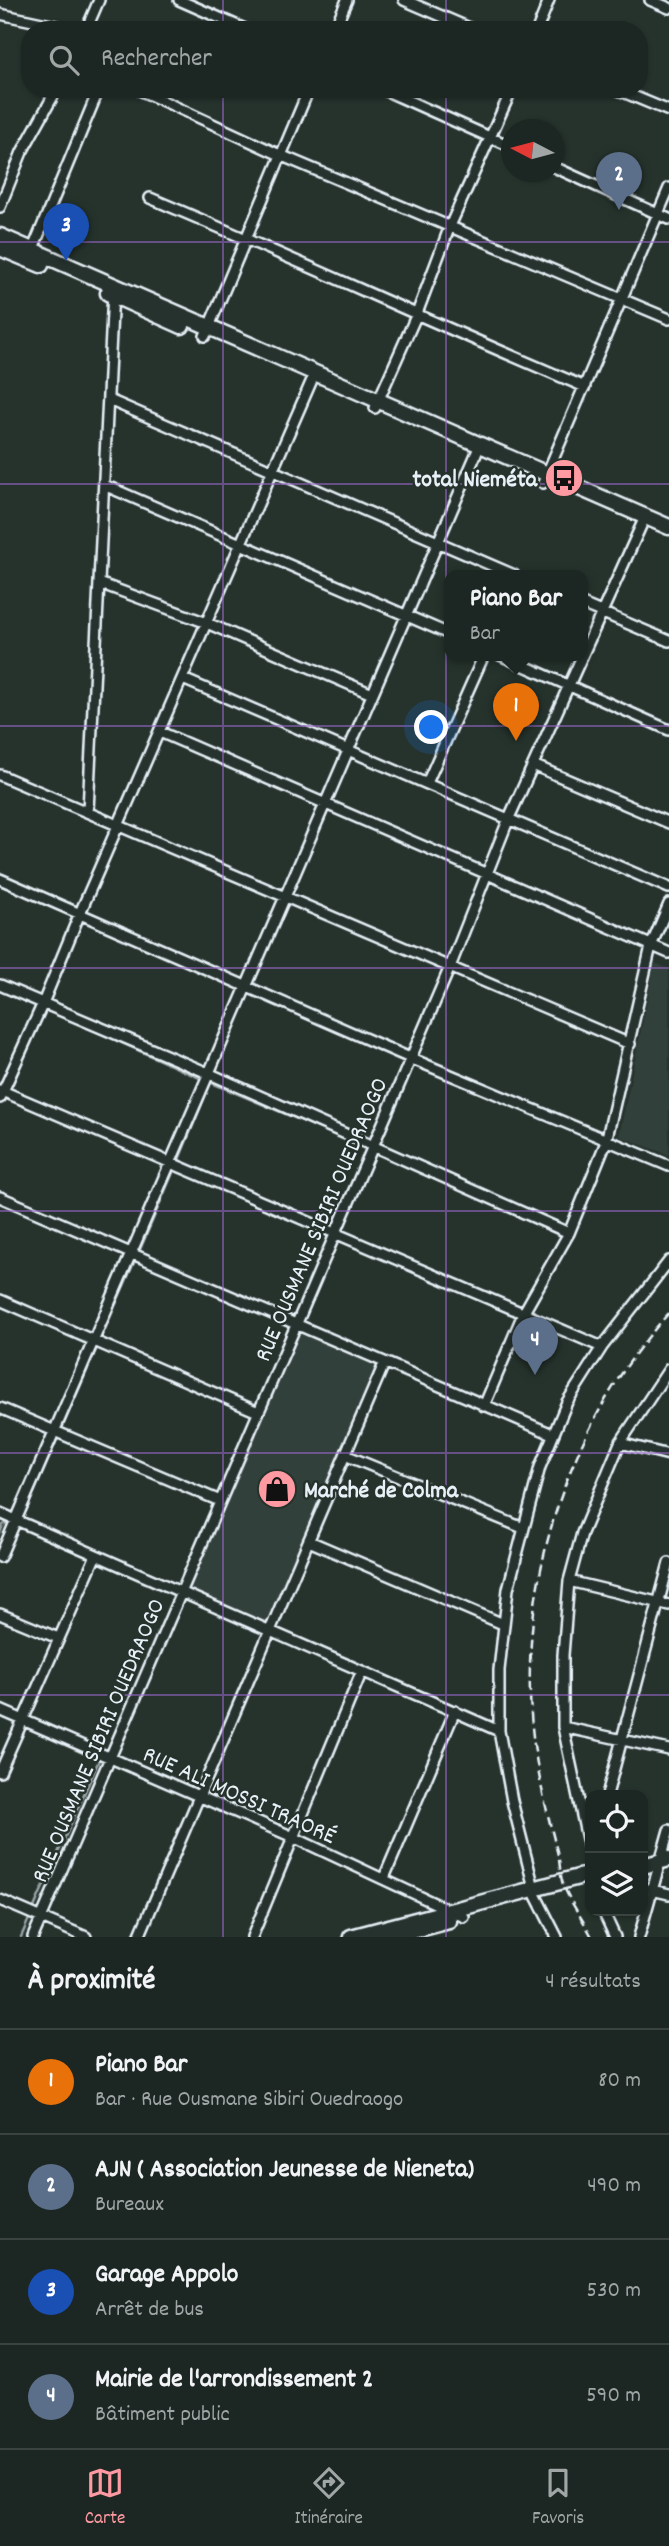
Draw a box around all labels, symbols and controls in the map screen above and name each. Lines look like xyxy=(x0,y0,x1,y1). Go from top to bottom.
search box xyxy=(21,21,648,98)
icon: search xyxy=(45,41,83,79)
text: Rechercher xyxy=(101,41,212,78)
north arrow xyxy=(501,119,564,182)
pin: 2 xyxy=(596,152,642,210)
pin: 3 xyxy=(43,203,89,261)
bus stop icon: total Nieméta xyxy=(543,457,585,499)
place label: total Nieméta xyxy=(412,464,538,498)
popup xyxy=(444,570,588,661)
text: Piano Bar xyxy=(470,581,562,618)
text: Bar xyxy=(470,618,500,651)
pin: 1 xyxy=(493,683,539,741)
your location xyxy=(414,710,448,744)
street label: RUE OUSMANE SIBIRI OUEDRAOGO xyxy=(247,1073,398,1367)
pin: 4 xyxy=(512,1317,558,1375)
shop icon: Marché de Colma xyxy=(256,1468,298,1510)
place label: Marché de Colma xyxy=(304,1475,459,1509)
street label: RUE OUSMANE SIBIRI OUEDRAOGO xyxy=(24,1594,175,1888)
street label: RUE ALI MOSSI TRAORÉ xyxy=(137,1739,341,1855)
map controls xyxy=(585,1790,648,1916)
button: locate xyxy=(585,1790,648,1853)
button: layers xyxy=(585,1853,648,1916)
text: À proximité xyxy=(28,1961,155,2004)
text: 4 résultats xyxy=(545,1966,641,1999)
text: Piano Bar xyxy=(95,2047,187,2084)
text: 1 xyxy=(48,2065,54,2098)
text: 80 m xyxy=(598,2065,641,2098)
text: Bar · Rue Ousmane Sibiri Ouedraogo xyxy=(95,2084,403,2117)
text: AJN ( Association Jeunesse de Nieneta) xyxy=(95,2152,474,2189)
text: 2 xyxy=(46,2170,56,2203)
text: 490 m xyxy=(587,2170,641,2203)
text: Bureaux xyxy=(95,2189,164,2222)
text: Garage Appolo xyxy=(95,2257,238,2294)
text: 3 xyxy=(46,2275,56,2308)
text: 530 m xyxy=(587,2275,641,2308)
text: Arrêt de bus xyxy=(95,2294,204,2327)
text: Mairie de l'arrondissement 2 xyxy=(95,2362,373,2399)
text: 4 xyxy=(46,2380,56,2413)
text: 590 m xyxy=(586,2380,641,2413)
text: Bâtiment public xyxy=(95,2399,230,2432)
tab: Carte xyxy=(85,2464,125,2533)
tab: Itinéraire xyxy=(295,2464,363,2533)
tab: Favoris xyxy=(532,2464,584,2533)

